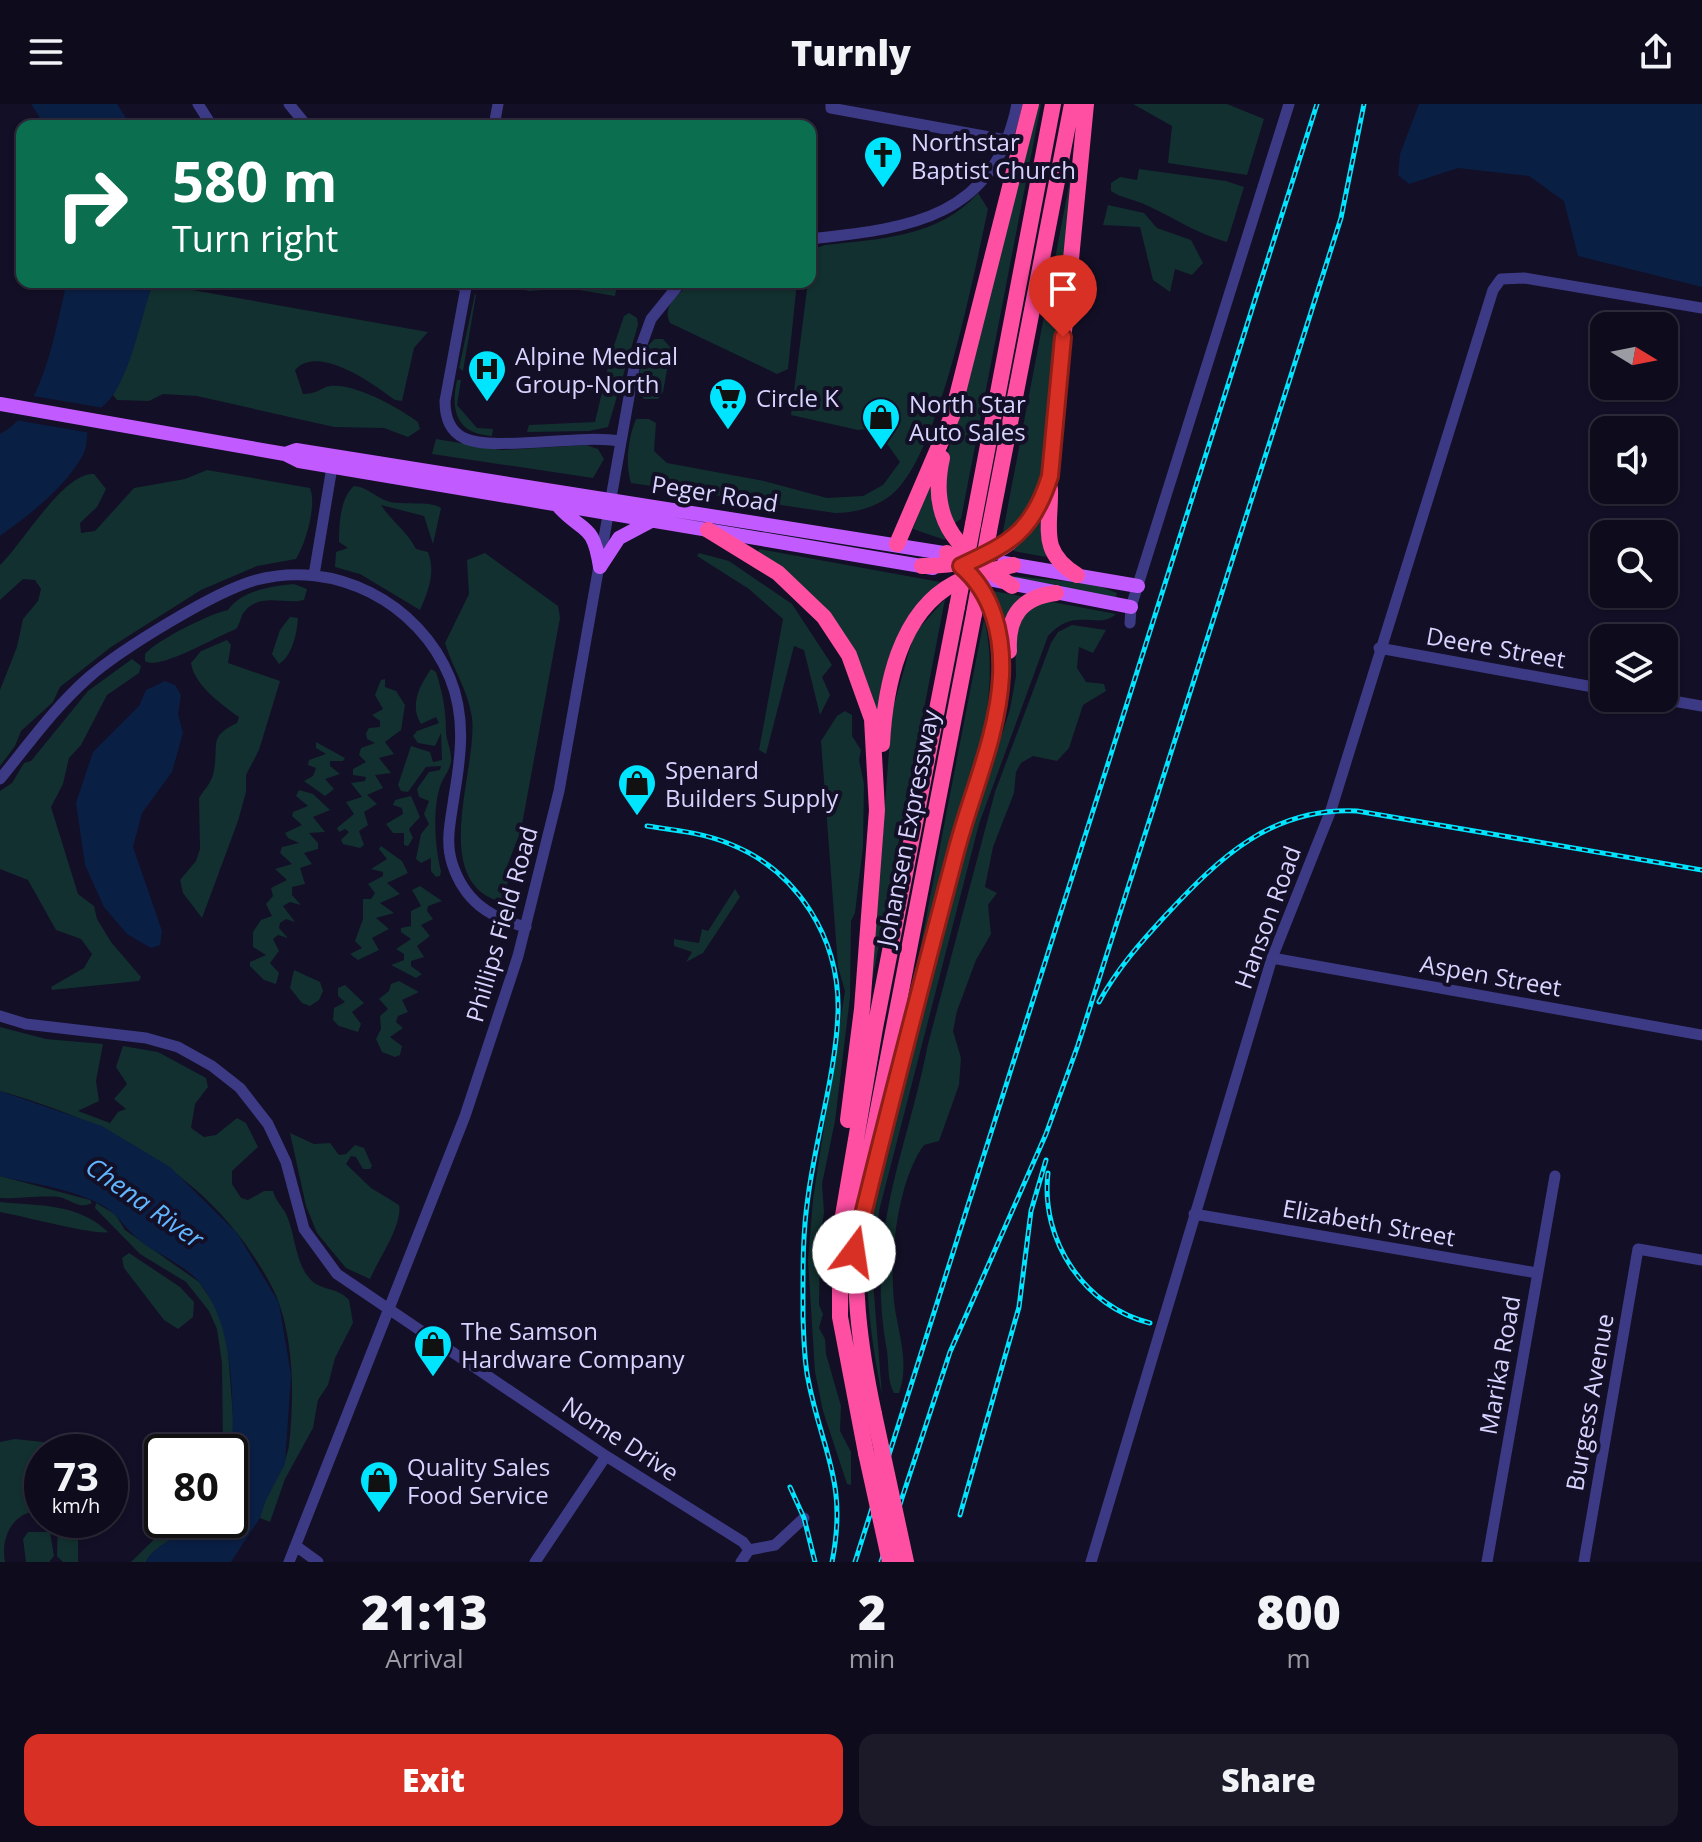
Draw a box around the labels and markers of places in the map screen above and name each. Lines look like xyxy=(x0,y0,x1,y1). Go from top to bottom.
place label: Northstar Baptist Church xyxy=(911,125,1076,186)
church icon: Northstar Baptist Church xyxy=(862,134,904,189)
pin xyxy=(1029,255,1097,337)
place label: Alpine Medical Group-North xyxy=(515,339,678,400)
hospital icon: Alpine Medical Group-North xyxy=(466,348,508,403)
supermarket icon: Circle K xyxy=(707,376,749,431)
place label: Circle K xyxy=(756,381,839,414)
place label: North Star Auto Sales xyxy=(909,387,1026,448)
shop icon: North Star Auto Sales xyxy=(860,396,902,451)
place label: Spenard Builders Supply xyxy=(665,753,839,814)
shop icon: Spenard Builders Supply xyxy=(616,762,658,817)
place label: The Samson Hardware Company xyxy=(461,1314,685,1375)
shop icon: The Samson Hardware Company xyxy=(412,1323,454,1378)
place label: Quality Sales Food Service xyxy=(407,1450,550,1511)
shop icon: Quality Sales Food Service xyxy=(358,1459,400,1514)

